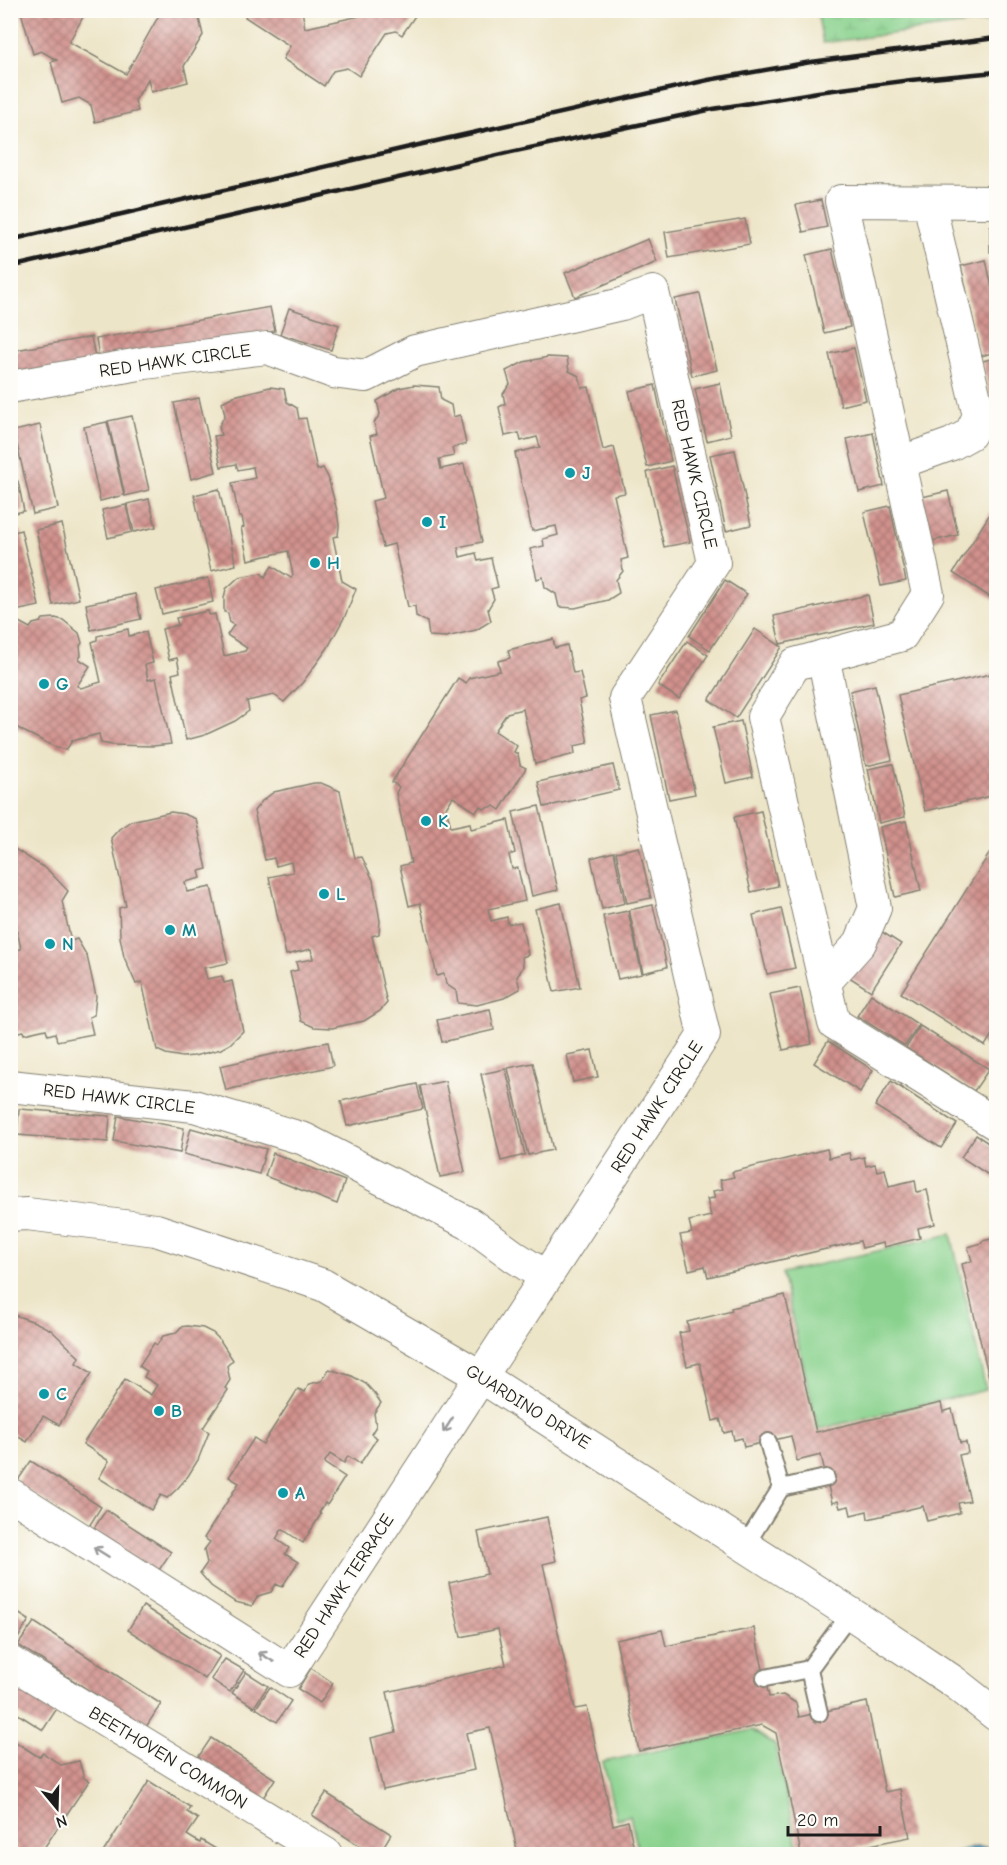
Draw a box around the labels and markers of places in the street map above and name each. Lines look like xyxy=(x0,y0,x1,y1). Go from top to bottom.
place label: J xyxy=(582,463,590,484)
marker: J xyxy=(563,466,577,480)
place label: I xyxy=(439,512,446,533)
marker: I xyxy=(420,515,434,529)
place label: H xyxy=(327,553,340,574)
marker: H xyxy=(308,556,322,570)
place label: G xyxy=(56,674,69,695)
marker: G xyxy=(37,677,51,691)
place label: K xyxy=(438,811,448,832)
marker: K xyxy=(419,814,433,828)
place label: L xyxy=(336,884,345,905)
marker: L xyxy=(317,887,331,901)
place label: M xyxy=(182,920,197,941)
marker: M xyxy=(163,923,177,937)
place label: N xyxy=(62,934,74,955)
marker: N xyxy=(43,937,57,951)
place label: C xyxy=(56,1384,67,1405)
marker: C xyxy=(37,1387,51,1401)
place label: B xyxy=(171,1401,182,1422)
marker: B xyxy=(152,1404,166,1418)
place label: A xyxy=(295,1483,305,1504)
marker: A xyxy=(276,1486,290,1500)

